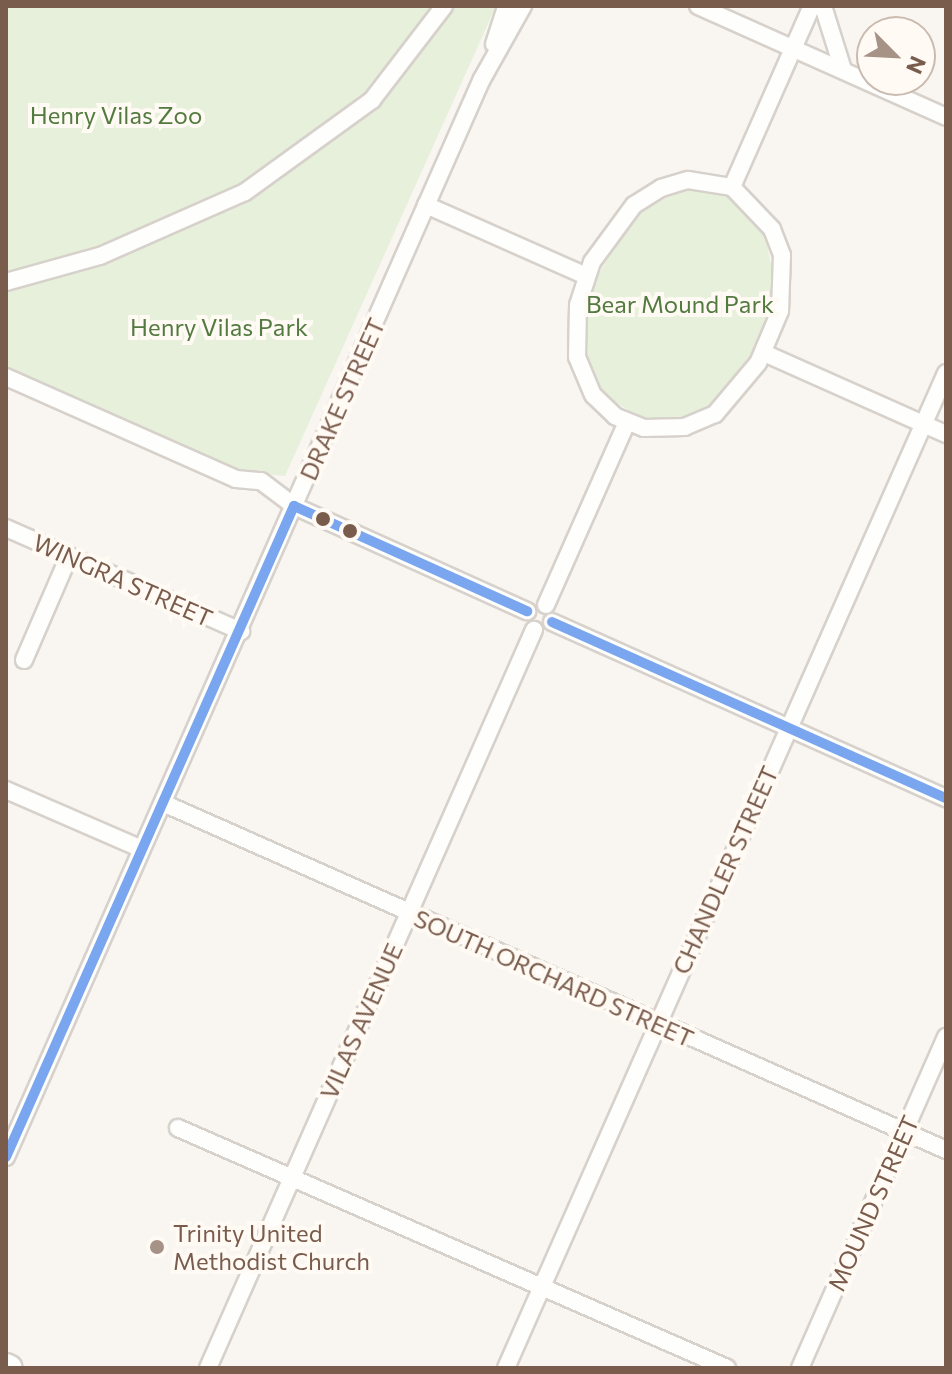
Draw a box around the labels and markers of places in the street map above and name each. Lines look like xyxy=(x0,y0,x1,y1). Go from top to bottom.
unlabelled marker xyxy=(315,511,331,527)
unlabelled marker xyxy=(342,523,358,539)
place label: Trinity United Methodist Church xyxy=(173,1219,370,1275)
marker: Trinity United Methodist Church xyxy=(148,1238,166,1256)

